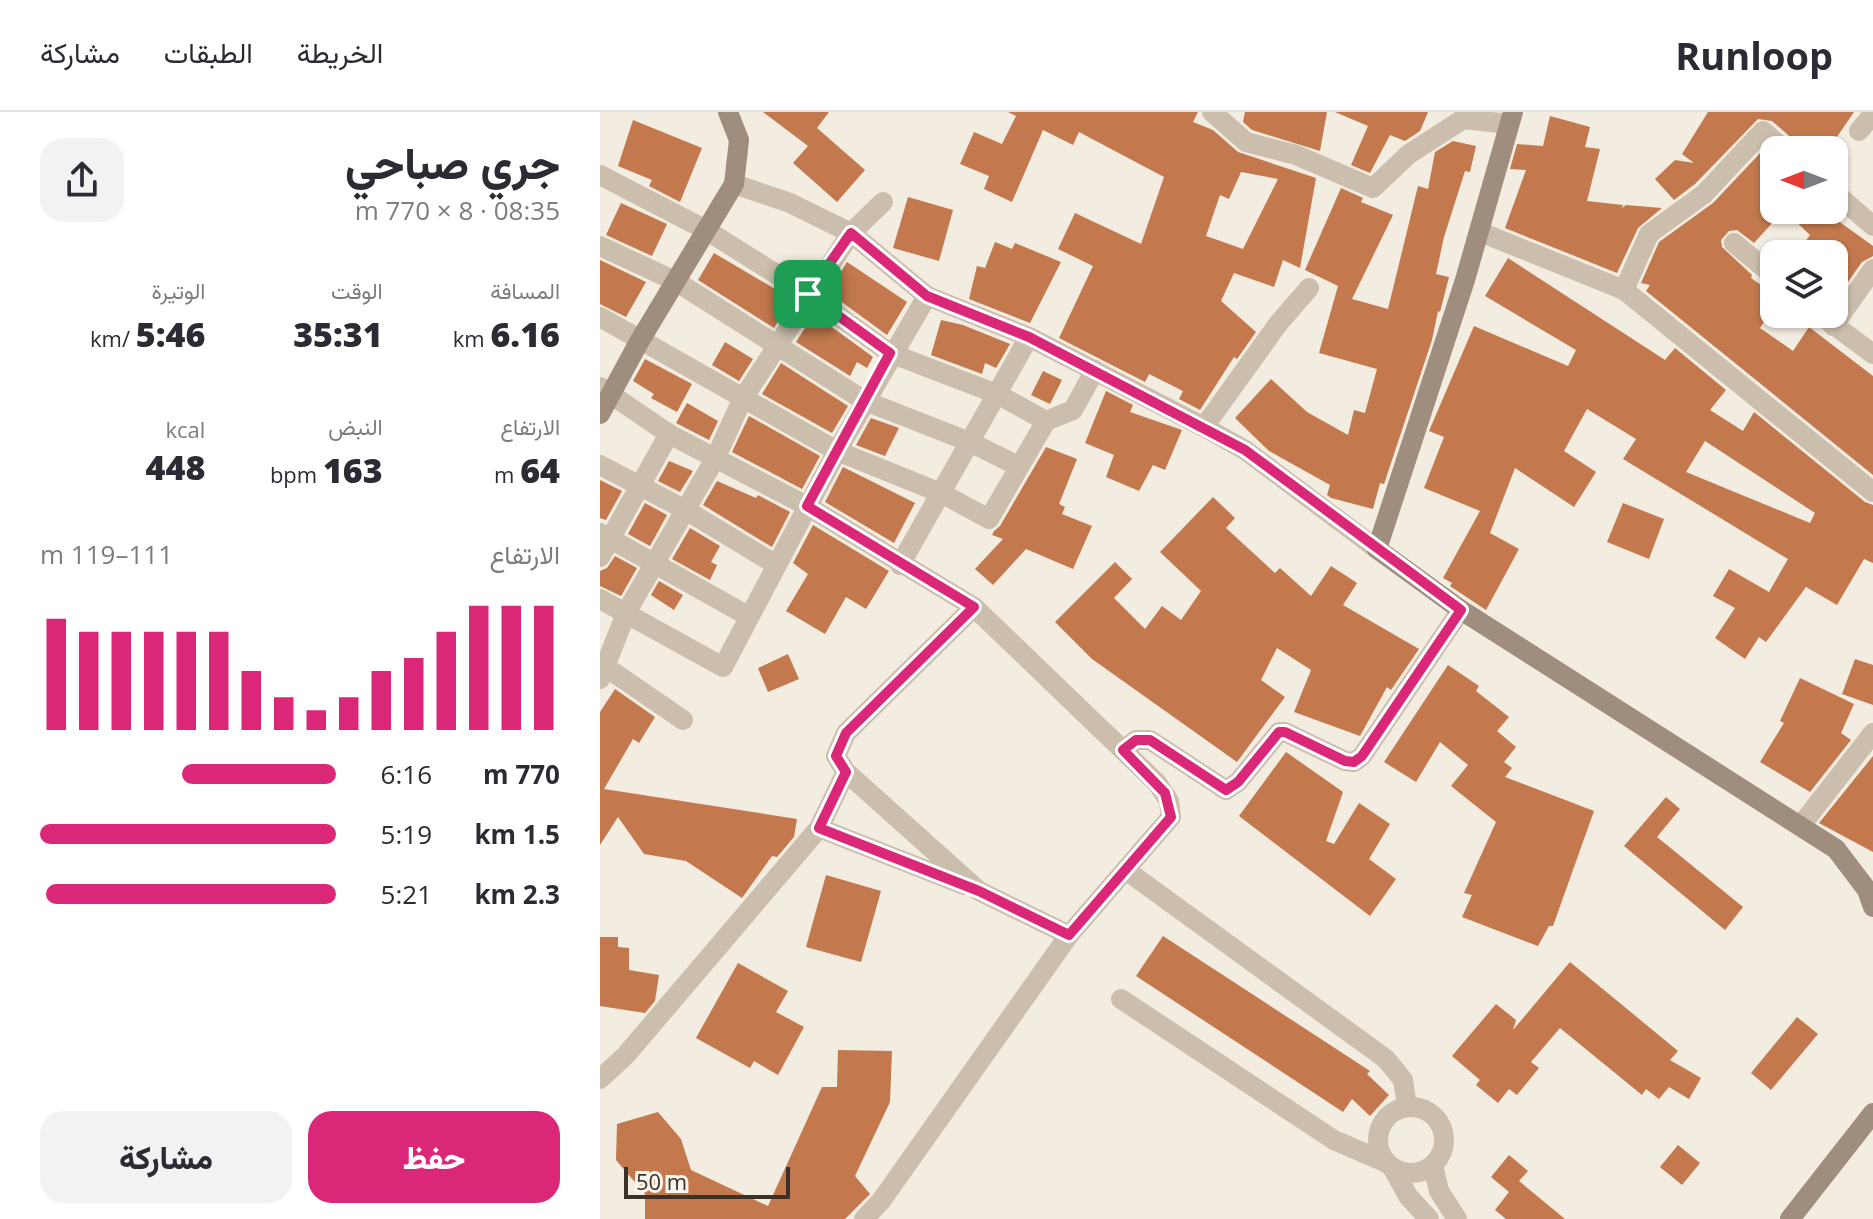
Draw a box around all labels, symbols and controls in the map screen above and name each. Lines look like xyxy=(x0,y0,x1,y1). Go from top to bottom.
text: Runloop xyxy=(1675,29,1833,81)
text: مشاركة xyxy=(40,33,120,71)
text: الطبقات xyxy=(164,33,253,71)
text: الخريطة xyxy=(297,33,383,71)
text: جري صباحي xyxy=(345,132,560,192)
north arrow xyxy=(1760,136,1848,224)
map controls xyxy=(1760,136,1848,328)
button: share xyxy=(40,138,124,222)
text: 08:35 · 8 × 770 m xyxy=(355,192,560,228)
button: layers xyxy=(1760,240,1848,328)
pin xyxy=(774,260,842,328)
icon: arrive xyxy=(786,272,830,316)
text: الوتيرة xyxy=(152,275,205,305)
text: الوقت xyxy=(331,275,383,305)
text: المسافة xyxy=(490,275,560,305)
text: 5:46 xyxy=(136,311,205,357)
text: 35:31 xyxy=(293,311,383,357)
text: 6.16 xyxy=(490,311,560,357)
text: /km xyxy=(90,323,136,353)
text: km xyxy=(453,323,490,353)
text: النبض xyxy=(328,411,383,441)
text: الارتفاع xyxy=(500,411,560,441)
text: kcal xyxy=(165,414,205,444)
text: 448 xyxy=(146,444,205,490)
text: 163 xyxy=(323,447,383,493)
text: 64 xyxy=(520,447,560,493)
text: bpm xyxy=(270,459,323,489)
text: m xyxy=(494,459,520,489)
text: 111–119 m xyxy=(40,536,173,572)
text: الارتفاع xyxy=(489,536,560,572)
text: 6:16 xyxy=(381,756,432,792)
text: 770 m xyxy=(483,756,560,792)
text: 5:19 xyxy=(381,816,432,852)
text: 1.5 km xyxy=(474,816,560,852)
text: 5:21 xyxy=(381,876,432,912)
text: 2.3 km xyxy=(474,876,560,912)
button: مشاركة xyxy=(40,1111,292,1203)
button: حفظ xyxy=(308,1111,560,1203)
scale bar xyxy=(624,1163,790,1199)
text: 50 m xyxy=(636,1166,687,1196)

